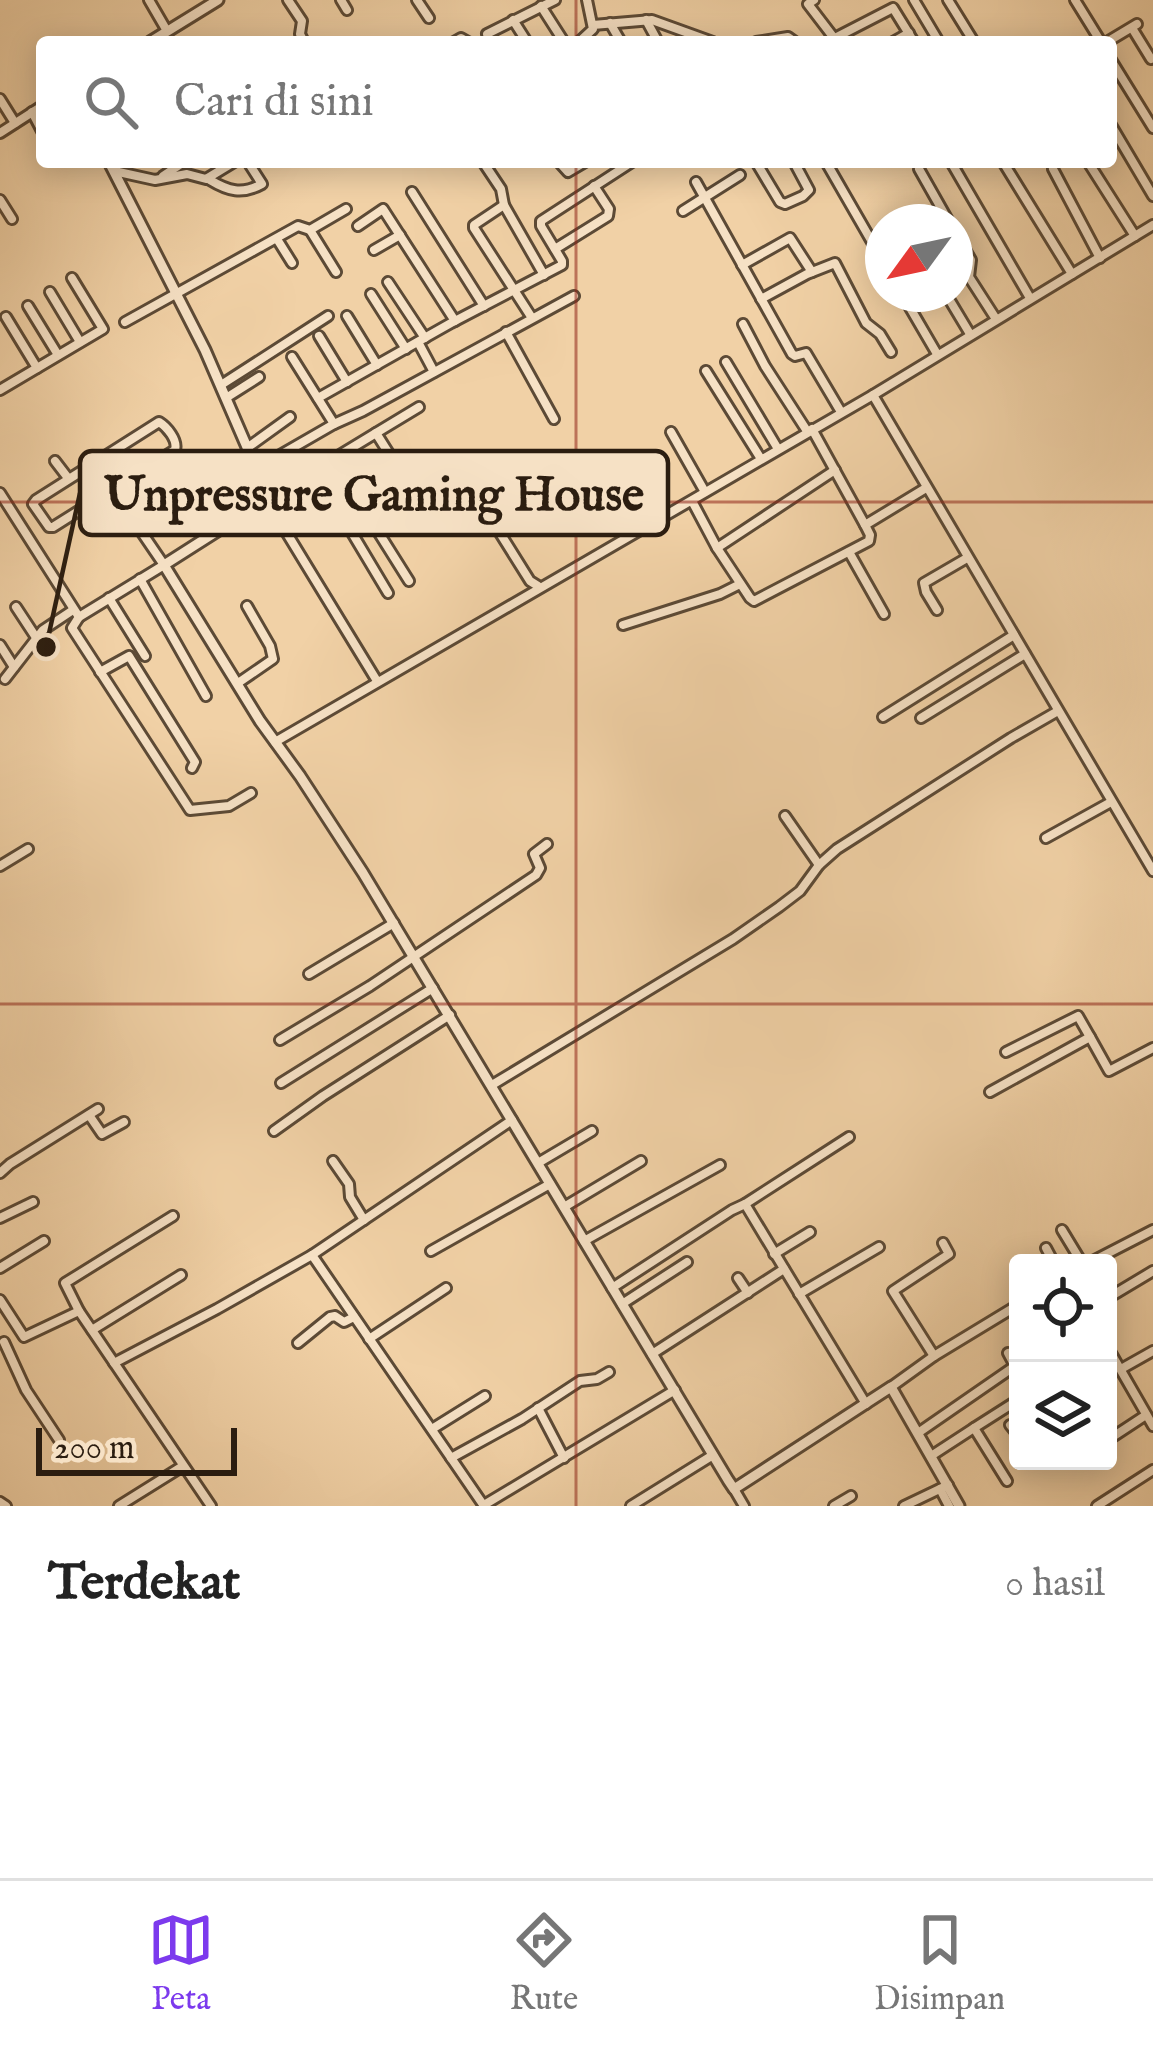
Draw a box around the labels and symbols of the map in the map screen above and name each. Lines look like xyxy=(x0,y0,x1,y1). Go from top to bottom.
north arrow xyxy=(865,204,973,312)
callout: Unpressure Gaming House xyxy=(80,451,668,535)
text: Unpressure Gaming House xyxy=(104,467,644,527)
scale bar xyxy=(36,1422,237,1475)

